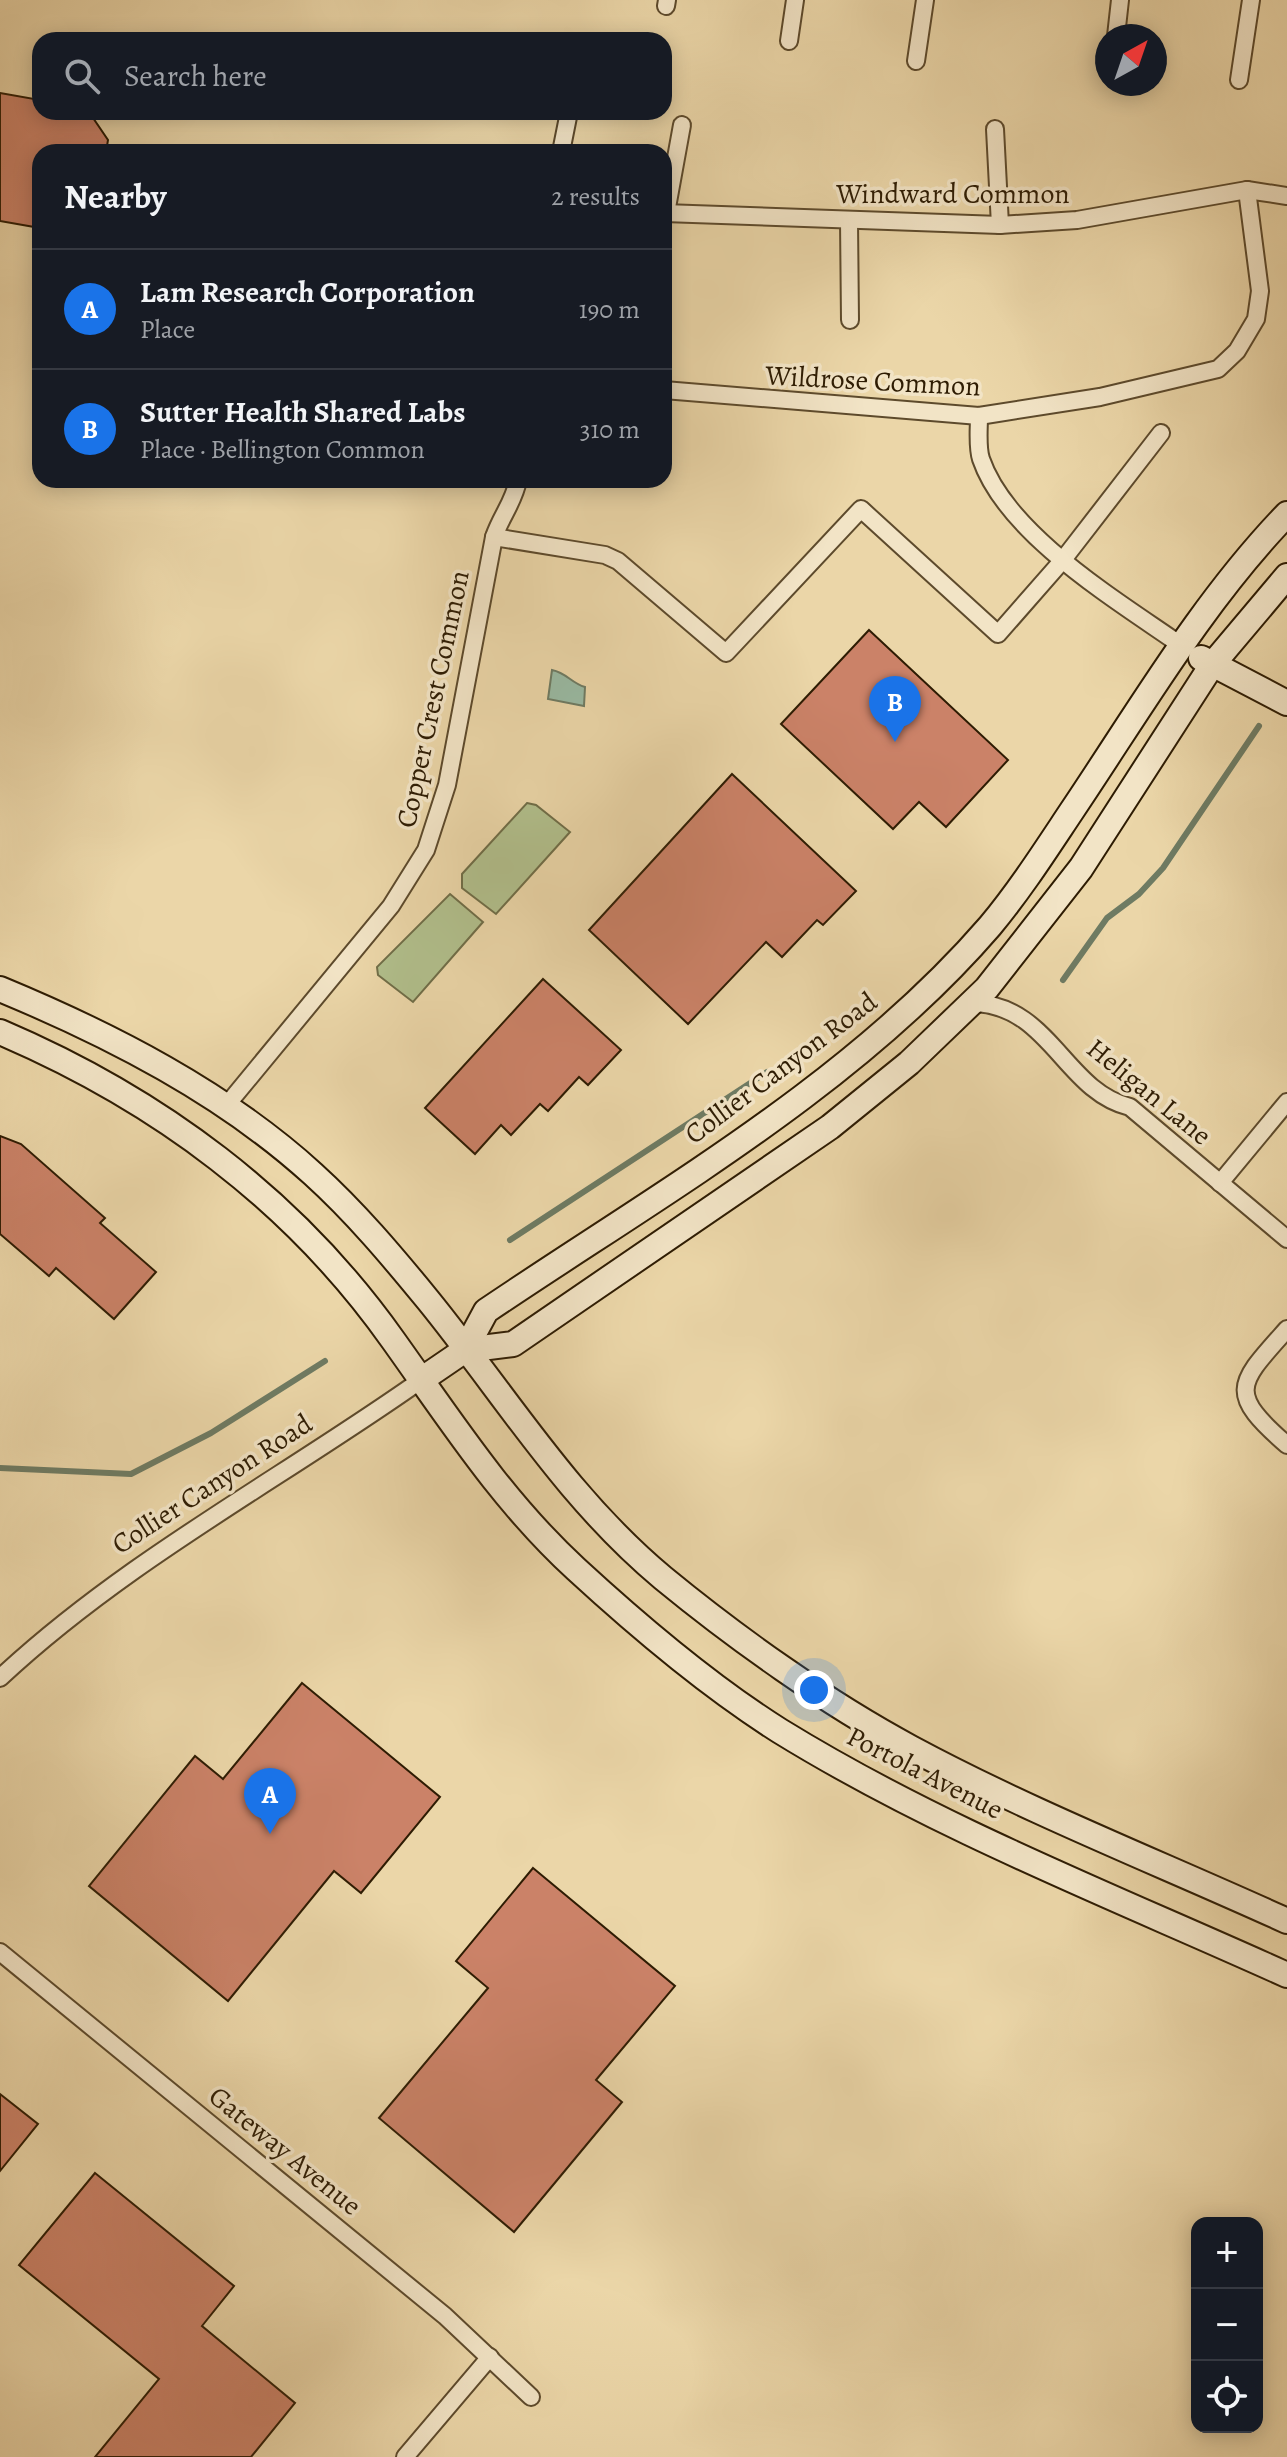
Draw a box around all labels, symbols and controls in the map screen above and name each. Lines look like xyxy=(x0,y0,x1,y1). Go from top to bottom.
north arrow xyxy=(1095,24,1167,96)
search box xyxy=(32,32,672,120)
icon: search xyxy=(60,54,104,98)
text: Search here xyxy=(124,56,267,96)
text: Nearby xyxy=(64,173,167,220)
street label: Windward Common xyxy=(835,175,1070,213)
text: 2 results xyxy=(551,179,640,214)
text: Lam Research Corporation xyxy=(140,272,475,312)
text: A xyxy=(82,292,98,327)
text: 190 m xyxy=(579,292,640,327)
text: Place xyxy=(140,312,195,347)
street label: Wildrose Common xyxy=(764,356,981,406)
text: Sutter Health Shared Labs xyxy=(140,392,465,432)
text: B xyxy=(82,412,98,447)
text: 310 m xyxy=(580,412,640,447)
text: Place · Bellington Common xyxy=(140,432,425,467)
street label: Copper Crest Common xyxy=(387,567,479,831)
pin: B xyxy=(869,676,921,742)
street label: Collier Canyon Road xyxy=(677,982,886,1153)
street label: Heligan Lane xyxy=(1079,1030,1219,1154)
street label: Collier Canyon Road xyxy=(104,1404,320,1563)
your location xyxy=(794,1670,834,1710)
street label: Portola Avenue xyxy=(840,1717,1010,1829)
pin: A xyxy=(244,1768,296,1834)
street label: Gateway Avenue xyxy=(201,2078,369,2224)
map controls xyxy=(1191,2217,1263,2433)
button: + xyxy=(1191,2217,1263,2289)
button: − xyxy=(1191,2289,1263,2361)
button: locate xyxy=(1191,2361,1263,2433)

